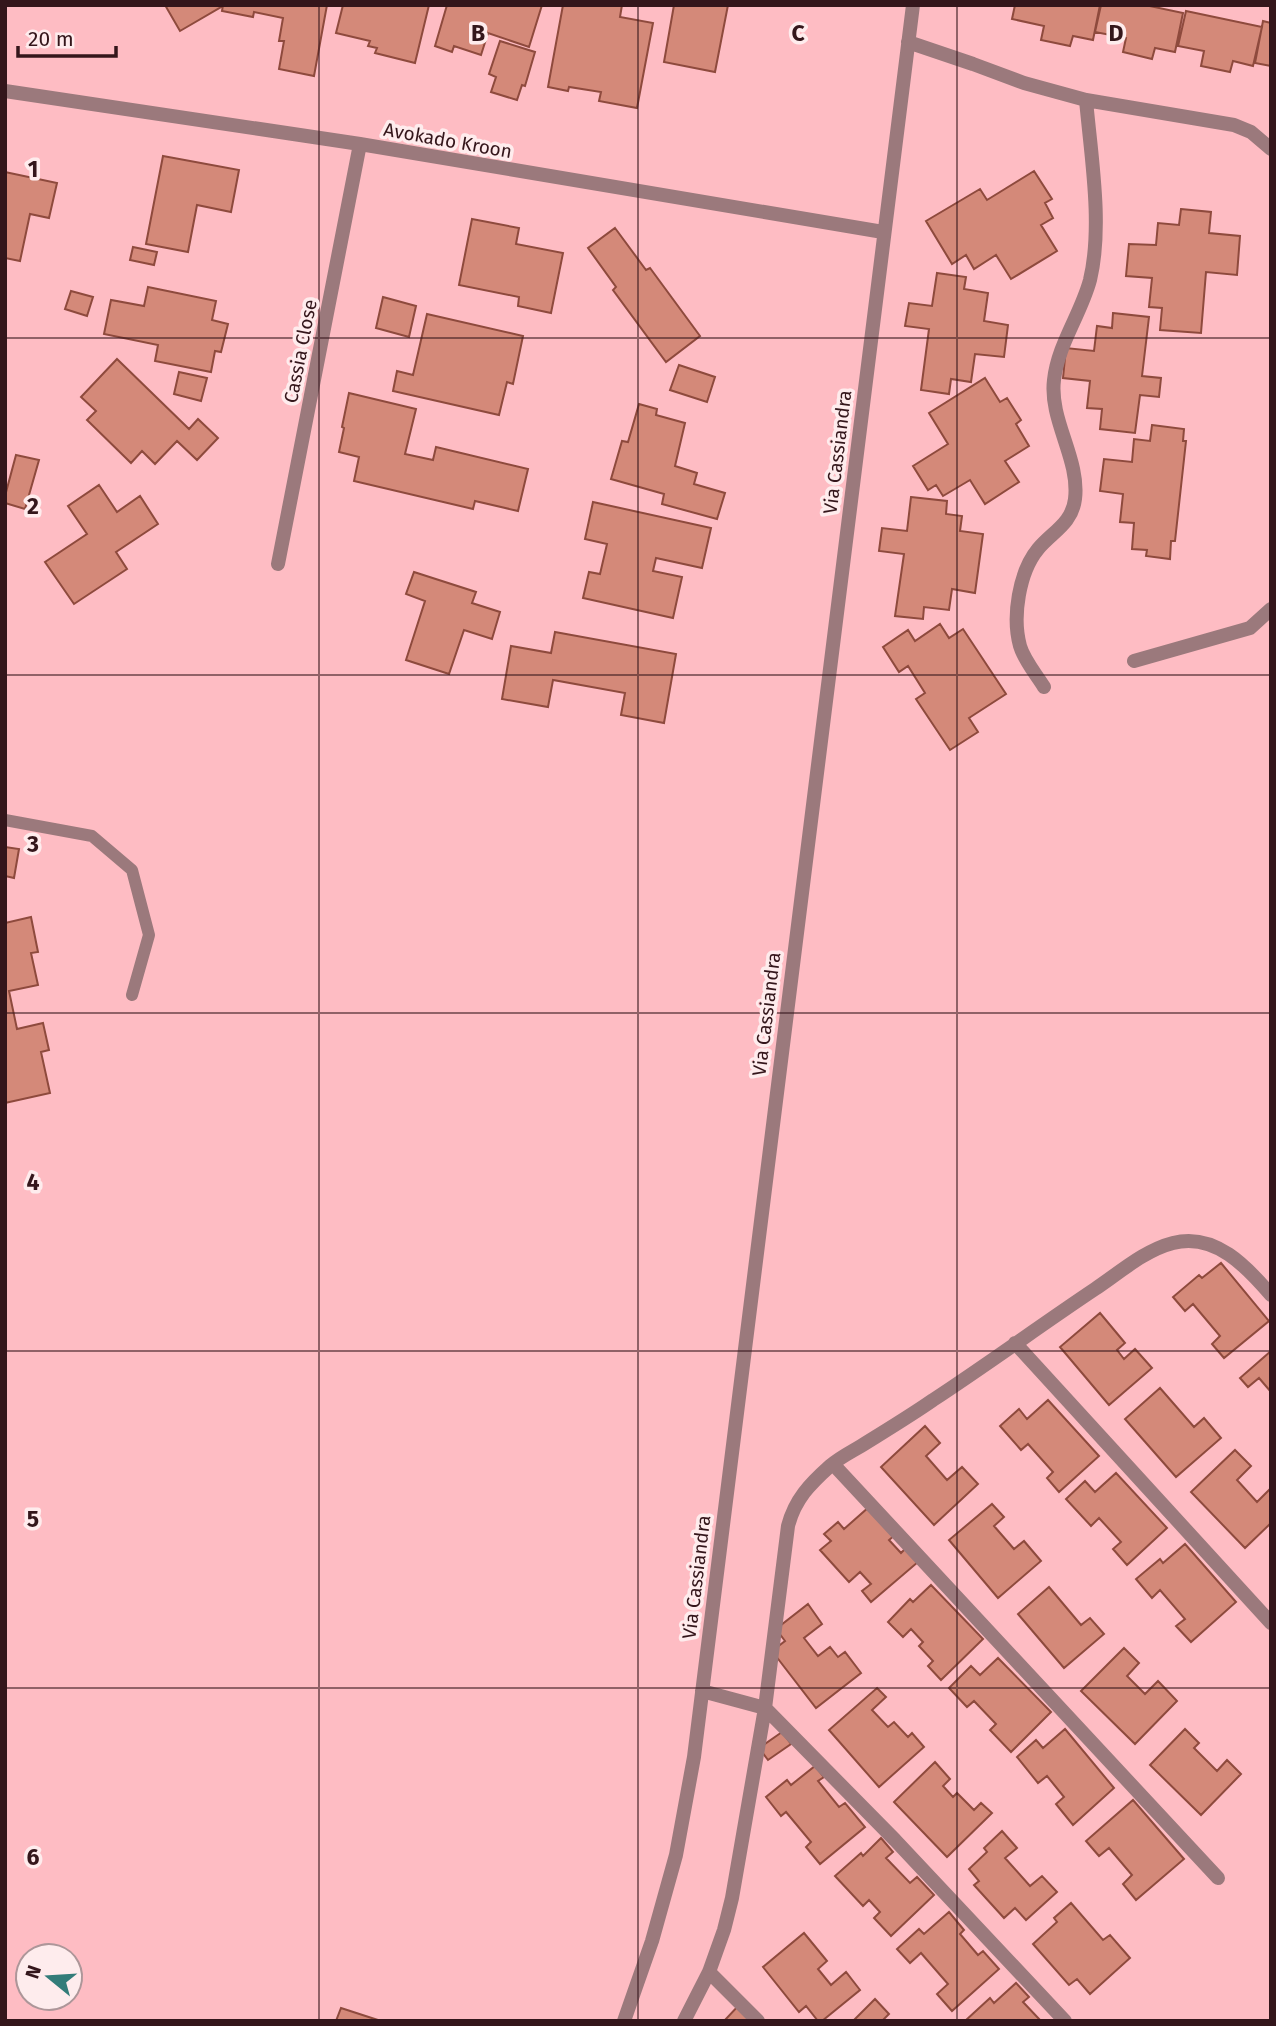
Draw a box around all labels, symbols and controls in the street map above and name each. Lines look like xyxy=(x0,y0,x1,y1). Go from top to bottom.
scale bar xyxy=(18,14,116,58)
text: B xyxy=(471,19,485,47)
text: C xyxy=(791,19,805,47)
text: D xyxy=(1109,19,1124,47)
text: 20 m xyxy=(28,26,74,52)
street label: Avokado Kroon xyxy=(382,118,514,163)
text: 1 xyxy=(28,155,38,183)
street label: Cassia Close xyxy=(279,297,322,405)
street label: Via Cassiandra xyxy=(818,389,857,515)
text: 2 xyxy=(27,492,39,520)
text: 3 xyxy=(26,830,39,858)
street label: Via Cassiandra xyxy=(747,951,786,1077)
text: 4 xyxy=(27,1168,40,1196)
text: 5 xyxy=(27,1505,39,1533)
street label: Via Cassiandra xyxy=(677,1514,716,1640)
text: 6 xyxy=(27,1843,40,1871)
north arrow xyxy=(14,1942,84,2012)
text: N xyxy=(20,1962,46,1981)

